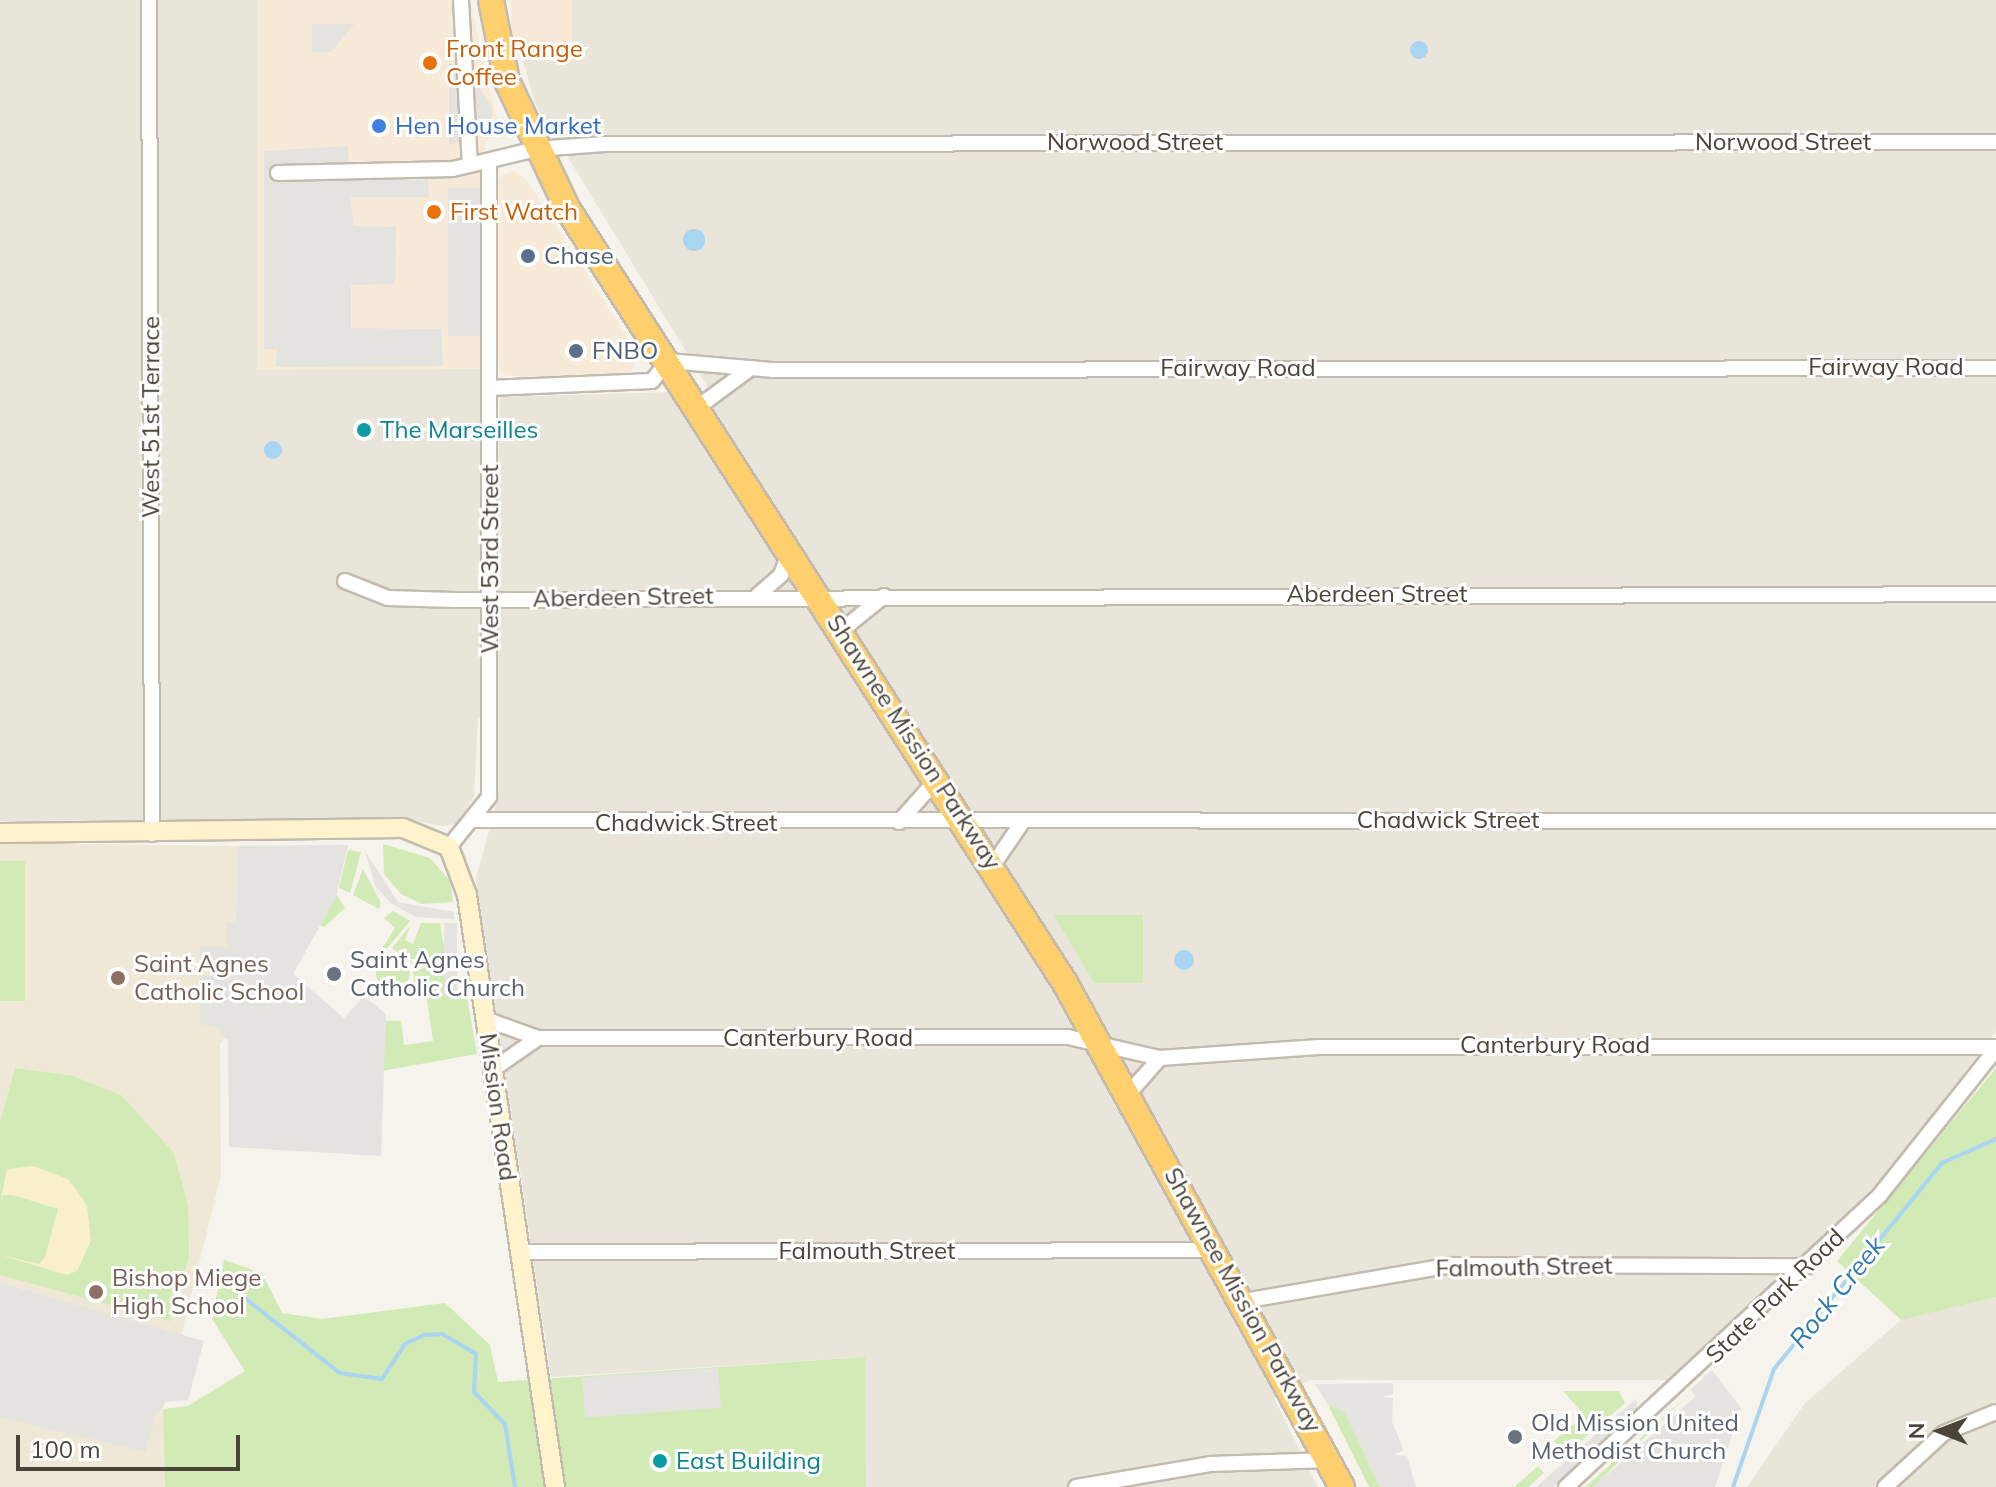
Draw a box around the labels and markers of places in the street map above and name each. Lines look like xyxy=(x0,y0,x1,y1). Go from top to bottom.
place label: Front Range Coffee xyxy=(446,35,583,91)
marker: Front Range Coffee xyxy=(421,54,439,72)
place label: Hen House Market xyxy=(395,112,601,140)
marker: Hen House Market xyxy=(370,117,388,135)
place label: First Watch xyxy=(450,198,578,226)
marker: First Watch xyxy=(425,203,443,221)
place label: Chase xyxy=(544,242,614,270)
marker: Chase xyxy=(519,247,537,265)
place label: FNBO xyxy=(592,337,658,365)
marker: FNBO xyxy=(567,342,585,360)
place label: The Marseilles xyxy=(380,416,539,444)
marker: The Marseilles xyxy=(355,421,373,439)
place label: Saint Agnes Catholic Church xyxy=(350,946,525,1002)
place label: Saint Agnes Catholic School xyxy=(134,950,304,1006)
marker: Saint Agnes Catholic Church xyxy=(325,965,343,983)
marker: Saint Agnes Catholic School xyxy=(109,969,127,987)
place label: Bishop Miege High School xyxy=(112,1264,261,1320)
marker: Bishop Miege High School xyxy=(87,1283,105,1301)
place label: Old Mission United Methodist Church xyxy=(1531,1409,1739,1465)
marker: Old Mission United Methodist Church xyxy=(1506,1428,1524,1446)
place label: East Building xyxy=(676,1447,821,1475)
marker: East Building xyxy=(651,1452,669,1470)

